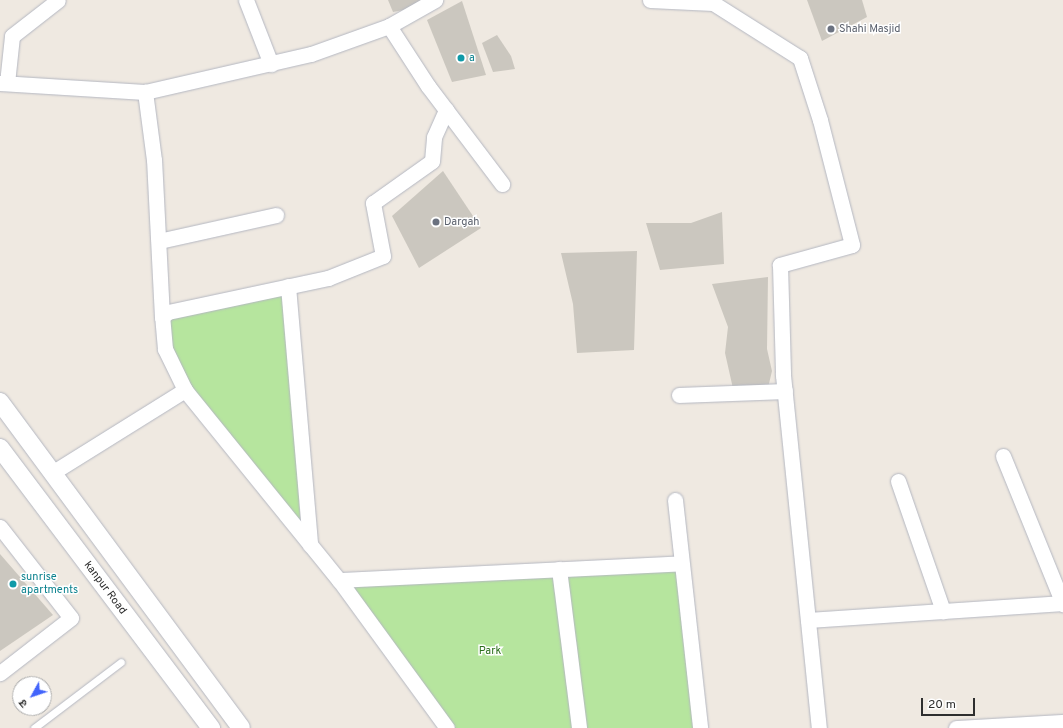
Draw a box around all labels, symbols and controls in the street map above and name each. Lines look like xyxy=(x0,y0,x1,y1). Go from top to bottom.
place label: Shahi Masjid xyxy=(839,22,900,36)
marker: Shahi Masjid xyxy=(826,24,836,34)
place label: a xyxy=(469,51,475,65)
marker: a xyxy=(456,53,466,63)
place label: Dargah xyxy=(444,215,479,229)
marker: Dargah xyxy=(431,217,441,227)
street label: kanpur Road xyxy=(81,559,129,617)
place label: sunrise apartments xyxy=(21,571,78,597)
marker: sunrise apartments xyxy=(8,579,18,589)
park label: Park xyxy=(479,644,501,658)
north arrow xyxy=(12,676,52,716)
scale bar xyxy=(923,690,977,716)
text: उ xyxy=(16,696,31,710)
text: 20 m xyxy=(928,697,956,713)

